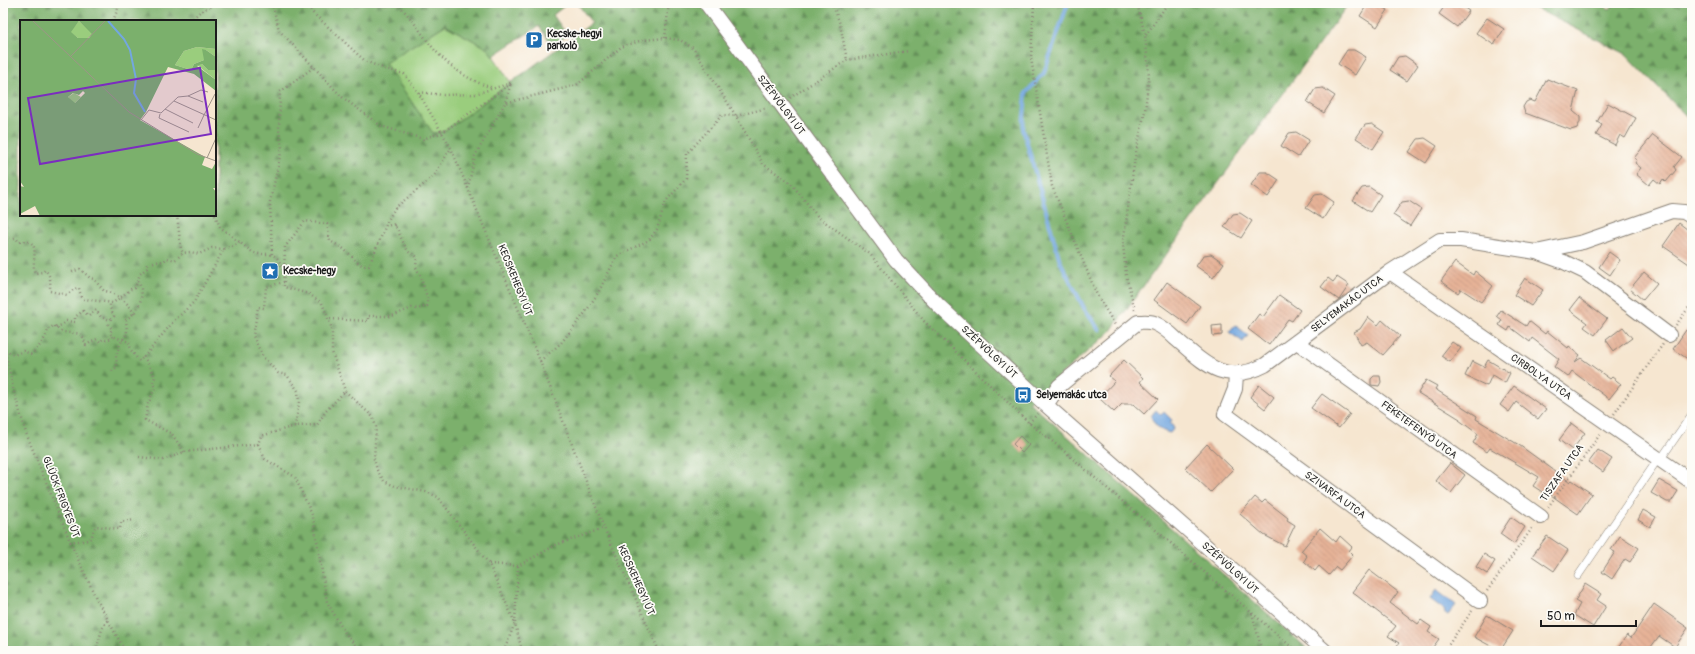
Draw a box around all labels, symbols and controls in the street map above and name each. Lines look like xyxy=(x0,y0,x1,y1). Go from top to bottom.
inset map xyxy=(20,20,216,216)
place label: Kecske-hegyi parkoló xyxy=(547,28,602,52)
parking icon: Kecske-hegyi parkoló xyxy=(524,30,544,50)
street label: SZÉPVÖLGYI ÚT xyxy=(755,72,808,138)
street label: KECSKEHEGYI ÚT xyxy=(495,242,536,318)
place icon: Kecske-hegy xyxy=(260,261,280,281)
place label: Kecske-hegy xyxy=(283,265,337,277)
street label: SELYEMAKÁC UTCA xyxy=(1308,272,1386,335)
street label: SZÉPVÖLGYI ÚT xyxy=(959,322,1020,381)
street label: CIRBOLYA UTCA xyxy=(1508,352,1574,403)
bus stop icon: Selyemakác utca xyxy=(1013,385,1033,405)
place label: Selyemakác utca xyxy=(1036,389,1107,401)
street label: FEKETEFENYŐ UTCA xyxy=(1379,397,1461,462)
street label: TISZAFA UTCA xyxy=(1538,442,1586,504)
street label: GLÜCK FRIGYES ÚT xyxy=(40,454,83,540)
street label: SZIVARFA UTCA xyxy=(1302,469,1368,521)
street label: SZÉPVÖLGYI ÚT xyxy=(1199,539,1262,597)
street label: KECSKEHEGYI ÚT xyxy=(615,543,658,617)
scale bar xyxy=(1541,602,1636,628)
text: 50 m xyxy=(1547,609,1575,624)

